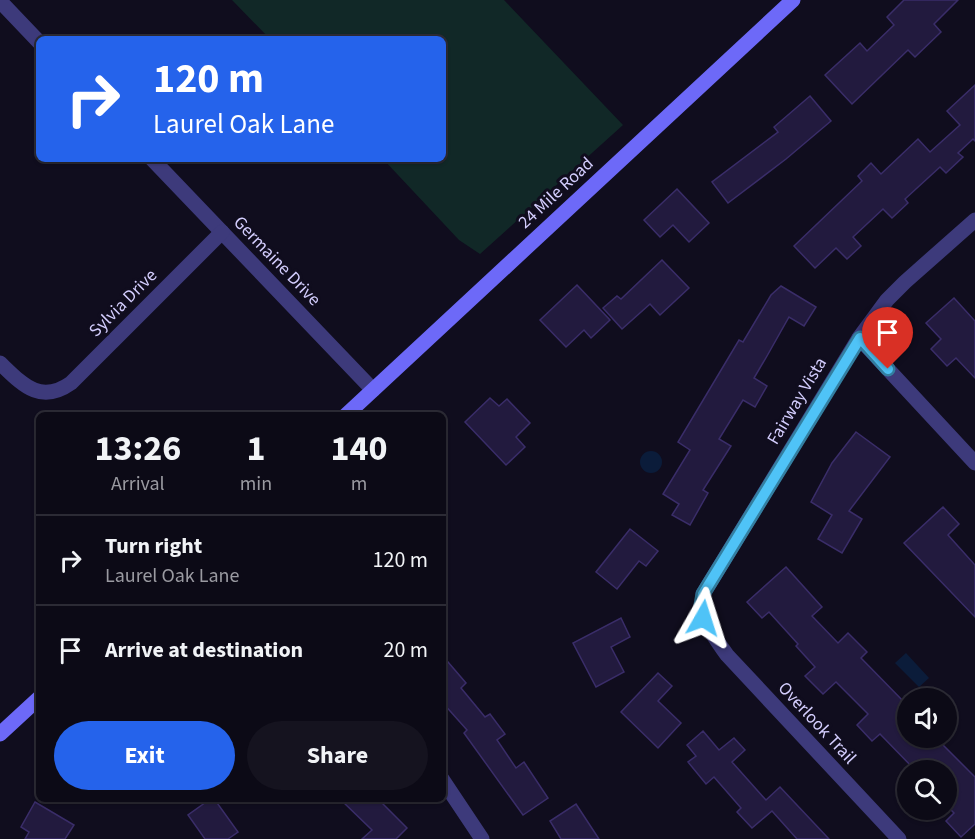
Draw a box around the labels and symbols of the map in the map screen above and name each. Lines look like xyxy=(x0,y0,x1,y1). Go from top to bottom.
street label: 24 Mile Road xyxy=(513,152,599,234)
street label: Germaine Drive xyxy=(228,211,326,311)
street label: Sylvia Drive xyxy=(83,263,163,343)
pin xyxy=(862,307,913,369)
street label: Fairway Vista xyxy=(761,353,833,449)
position arrow xyxy=(671,586,735,650)
street label: Overlook Trail xyxy=(772,676,862,770)

